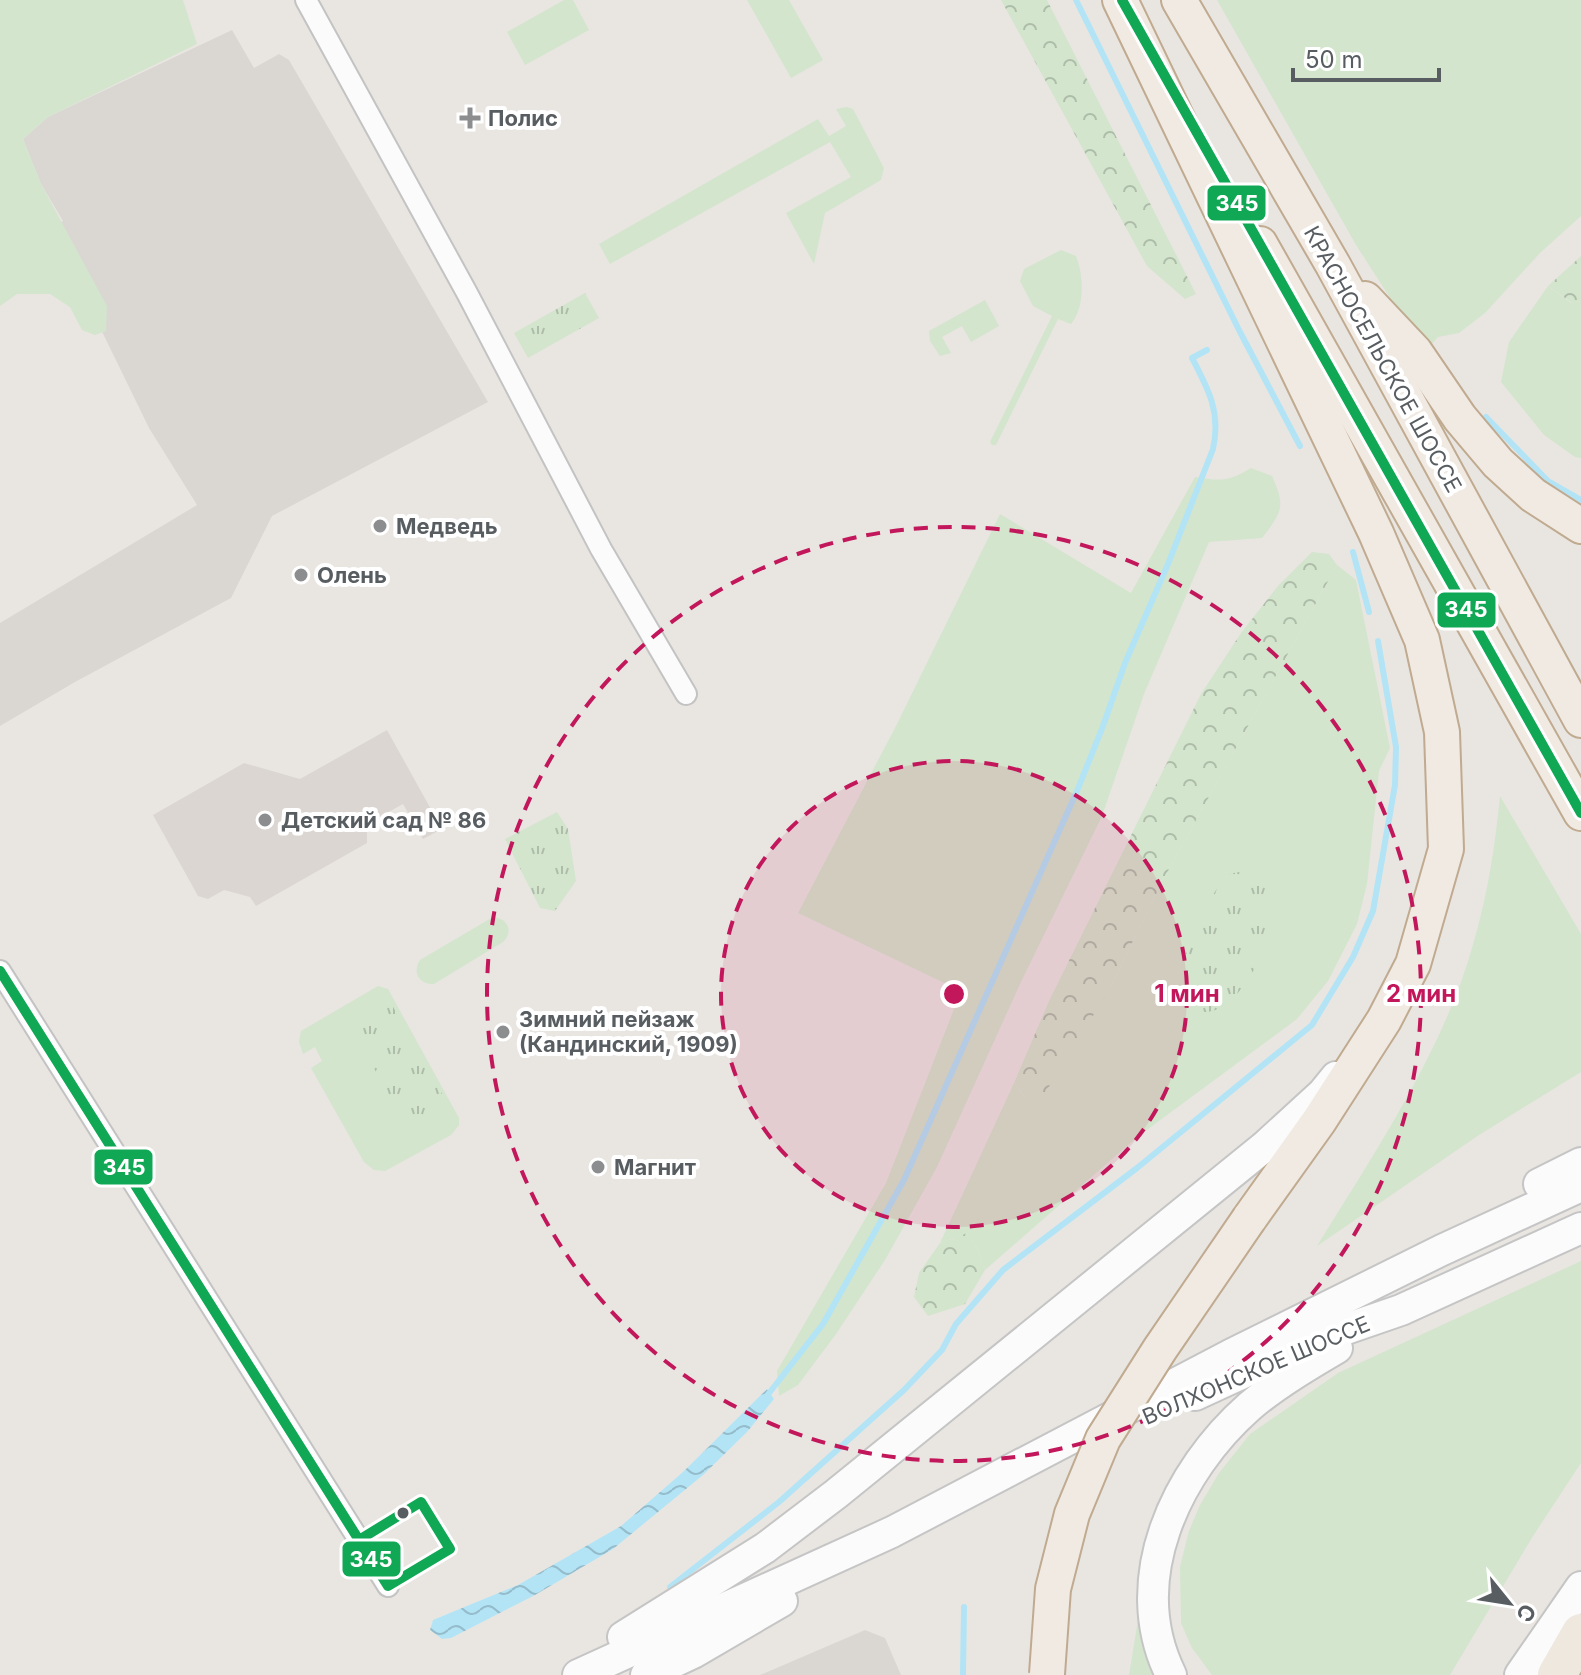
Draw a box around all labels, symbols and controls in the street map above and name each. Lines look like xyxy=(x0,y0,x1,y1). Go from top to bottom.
scale bar xyxy=(1293,32,1439,82)
text: 50 m xyxy=(1305,45,1363,74)
place label: Полис xyxy=(488,105,558,131)
marker: Полис xyxy=(459,107,481,129)
line badge: 345 xyxy=(1206,184,1267,222)
text: 345 xyxy=(1215,190,1259,216)
street label: КРАСНОСЕЛЬСКОЕ ШОССЕ xyxy=(1299,221,1467,497)
place label: Медведь xyxy=(396,513,498,539)
marker: Медведь xyxy=(371,517,389,535)
place label: Олень xyxy=(317,562,387,588)
marker: Олень xyxy=(292,566,310,584)
line badge: 345 xyxy=(1436,591,1497,629)
text: 345 xyxy=(1444,596,1488,622)
place label: Детский сад № 86 xyxy=(281,807,486,833)
marker: Детский сад № 86 xyxy=(256,811,274,829)
text: 1 мин xyxy=(1154,979,1220,1008)
text: 2 мин xyxy=(1386,979,1456,1008)
centre of rings xyxy=(940,980,968,1008)
place label: Зимний пейзаж (Кандинский, 1909) xyxy=(519,1006,738,1057)
marker: Зимний пейзаж (Кандинский, 1909) xyxy=(494,1023,512,1041)
line badge: 345 xyxy=(93,1148,154,1186)
text: 345 xyxy=(102,1154,146,1180)
place label: Магнит xyxy=(614,1154,696,1180)
marker: Магнит xyxy=(589,1158,607,1176)
street label: ВОЛХОНСКОЕ ШОССЕ xyxy=(1138,1310,1374,1430)
unlabelled marker xyxy=(395,1505,411,1521)
line badge: 345 xyxy=(341,1540,402,1578)
text: 345 xyxy=(349,1546,393,1572)
north arrow xyxy=(1469,1563,1549,1643)
text: С xyxy=(1511,1599,1542,1627)

